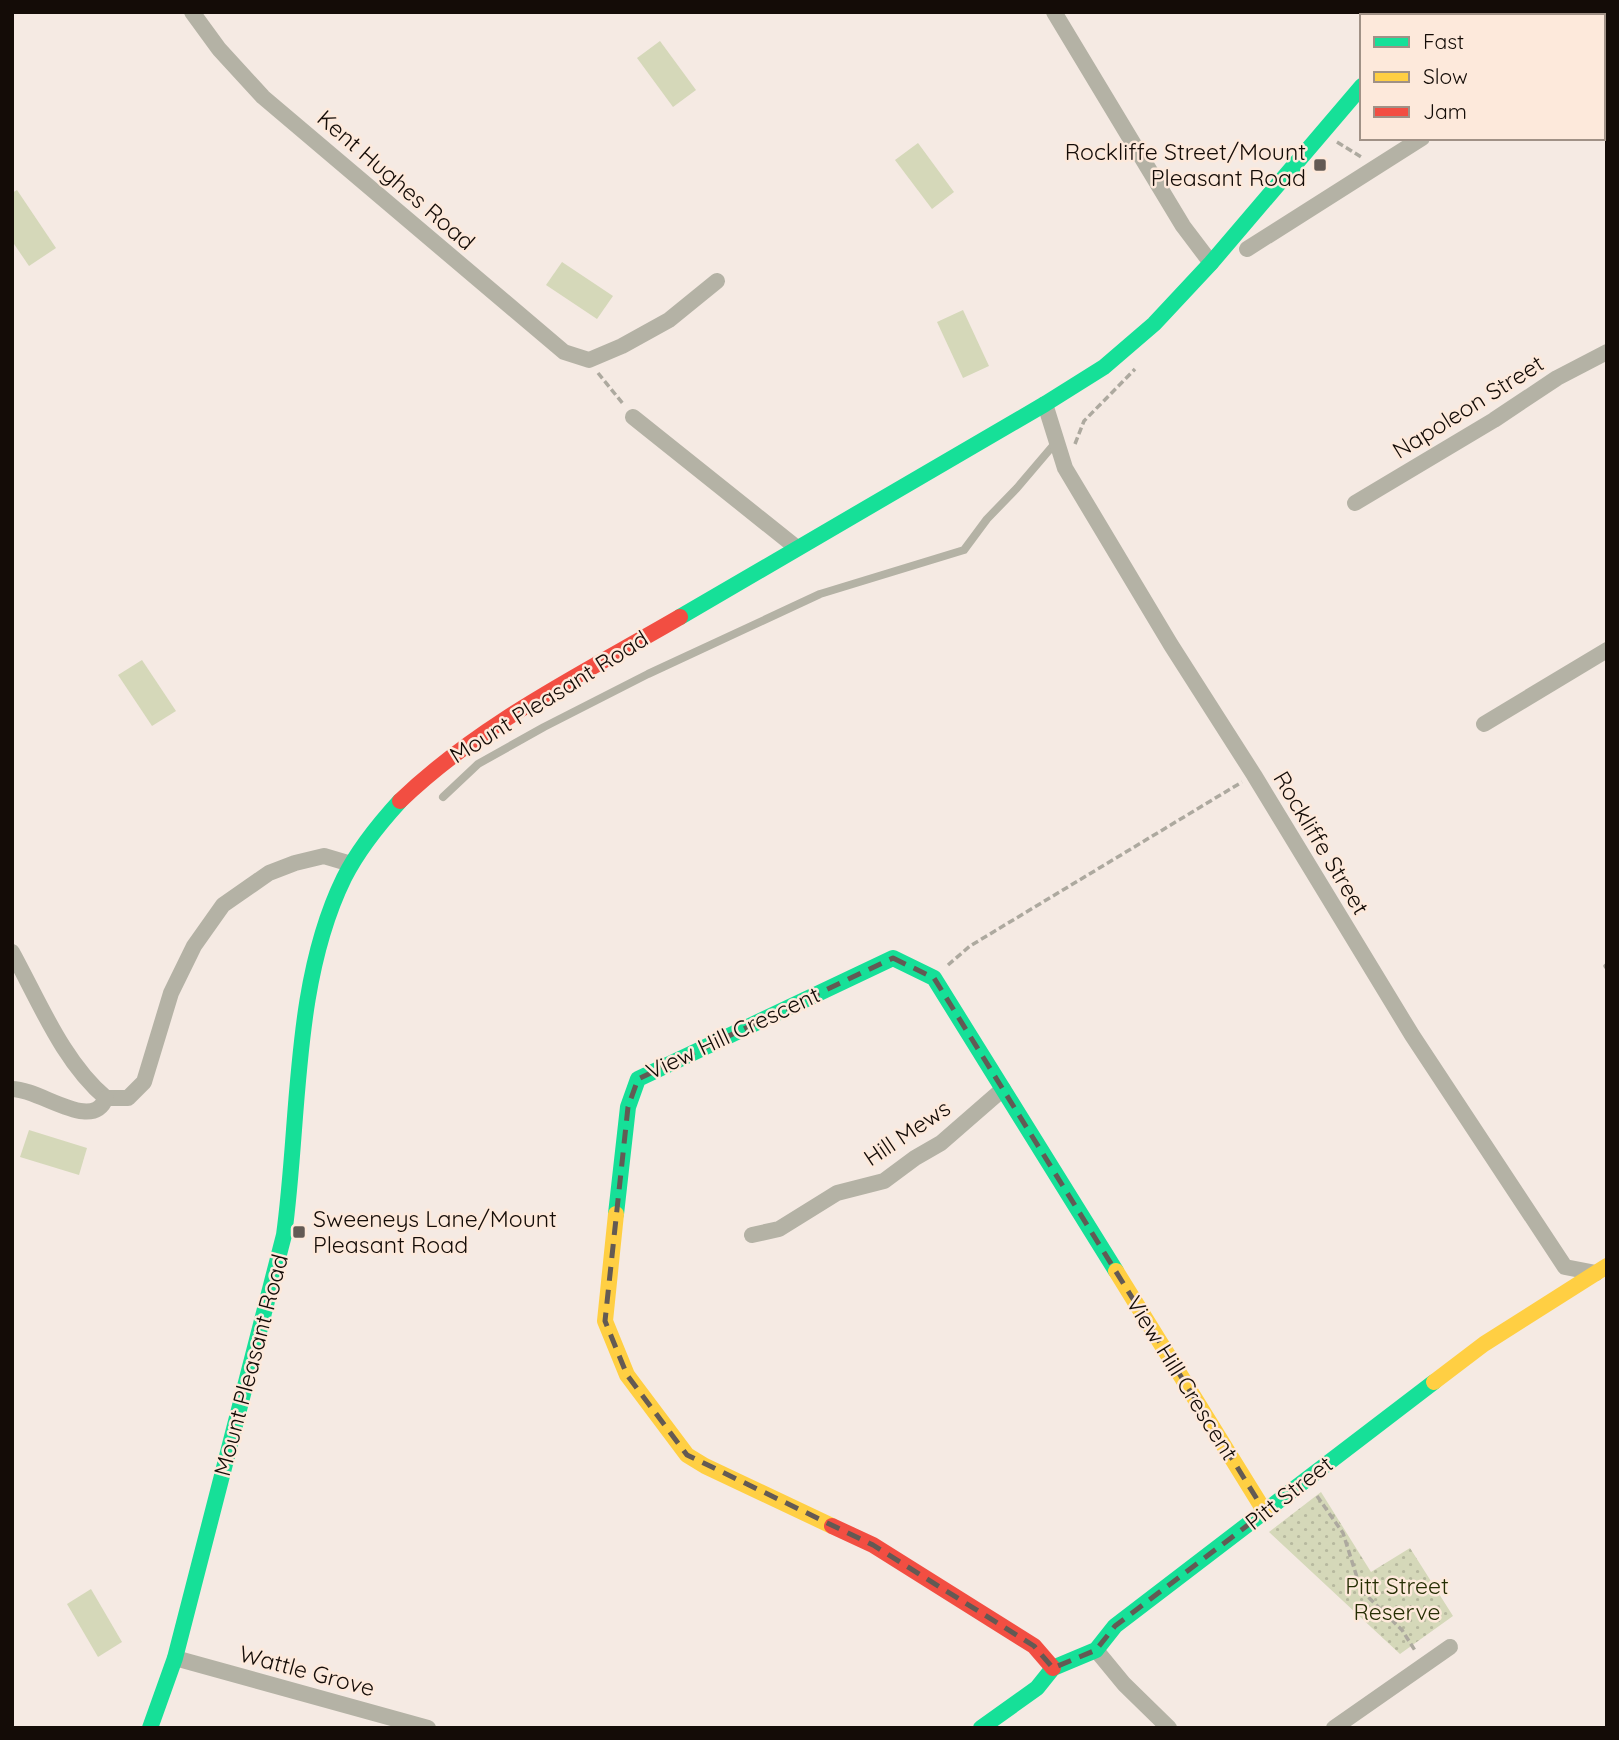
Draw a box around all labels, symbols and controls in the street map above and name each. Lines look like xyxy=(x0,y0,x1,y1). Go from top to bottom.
legend xyxy=(1360,14,1605,140)
text: Fast xyxy=(1423,28,1464,54)
text: Slow xyxy=(1423,63,1468,89)
text: Jam xyxy=(1423,98,1467,124)
street label: Kent Hughes Road xyxy=(312,103,481,256)
place label: Rockliffe Street/Mount Pleasant Road xyxy=(1065,137,1306,192)
marker: Rockliffe Street/Mount Pleasant Road xyxy=(1312,157,1328,173)
street label: Napoleon Street xyxy=(1387,348,1549,465)
street label: Mount Pleasant Road xyxy=(444,624,653,769)
street label: Rockliffe Street xyxy=(1267,766,1376,920)
street label: View Hill Crescent xyxy=(641,980,824,1085)
street label: Hill Mews xyxy=(858,1093,956,1172)
place label: Sweeneys Lane/Mount Pleasant Road xyxy=(313,1204,557,1259)
marker: Sweeneys Lane/Mount Pleasant Road xyxy=(291,1224,307,1240)
street label: Mount Pleasant Road xyxy=(207,1251,294,1479)
street label: View Hill Crescent xyxy=(1120,1290,1245,1465)
street label: Pitt Street xyxy=(1239,1449,1338,1536)
park label: Pitt Street Reserve xyxy=(1345,1571,1449,1626)
street label: Wattle Grove xyxy=(236,1639,378,1703)

